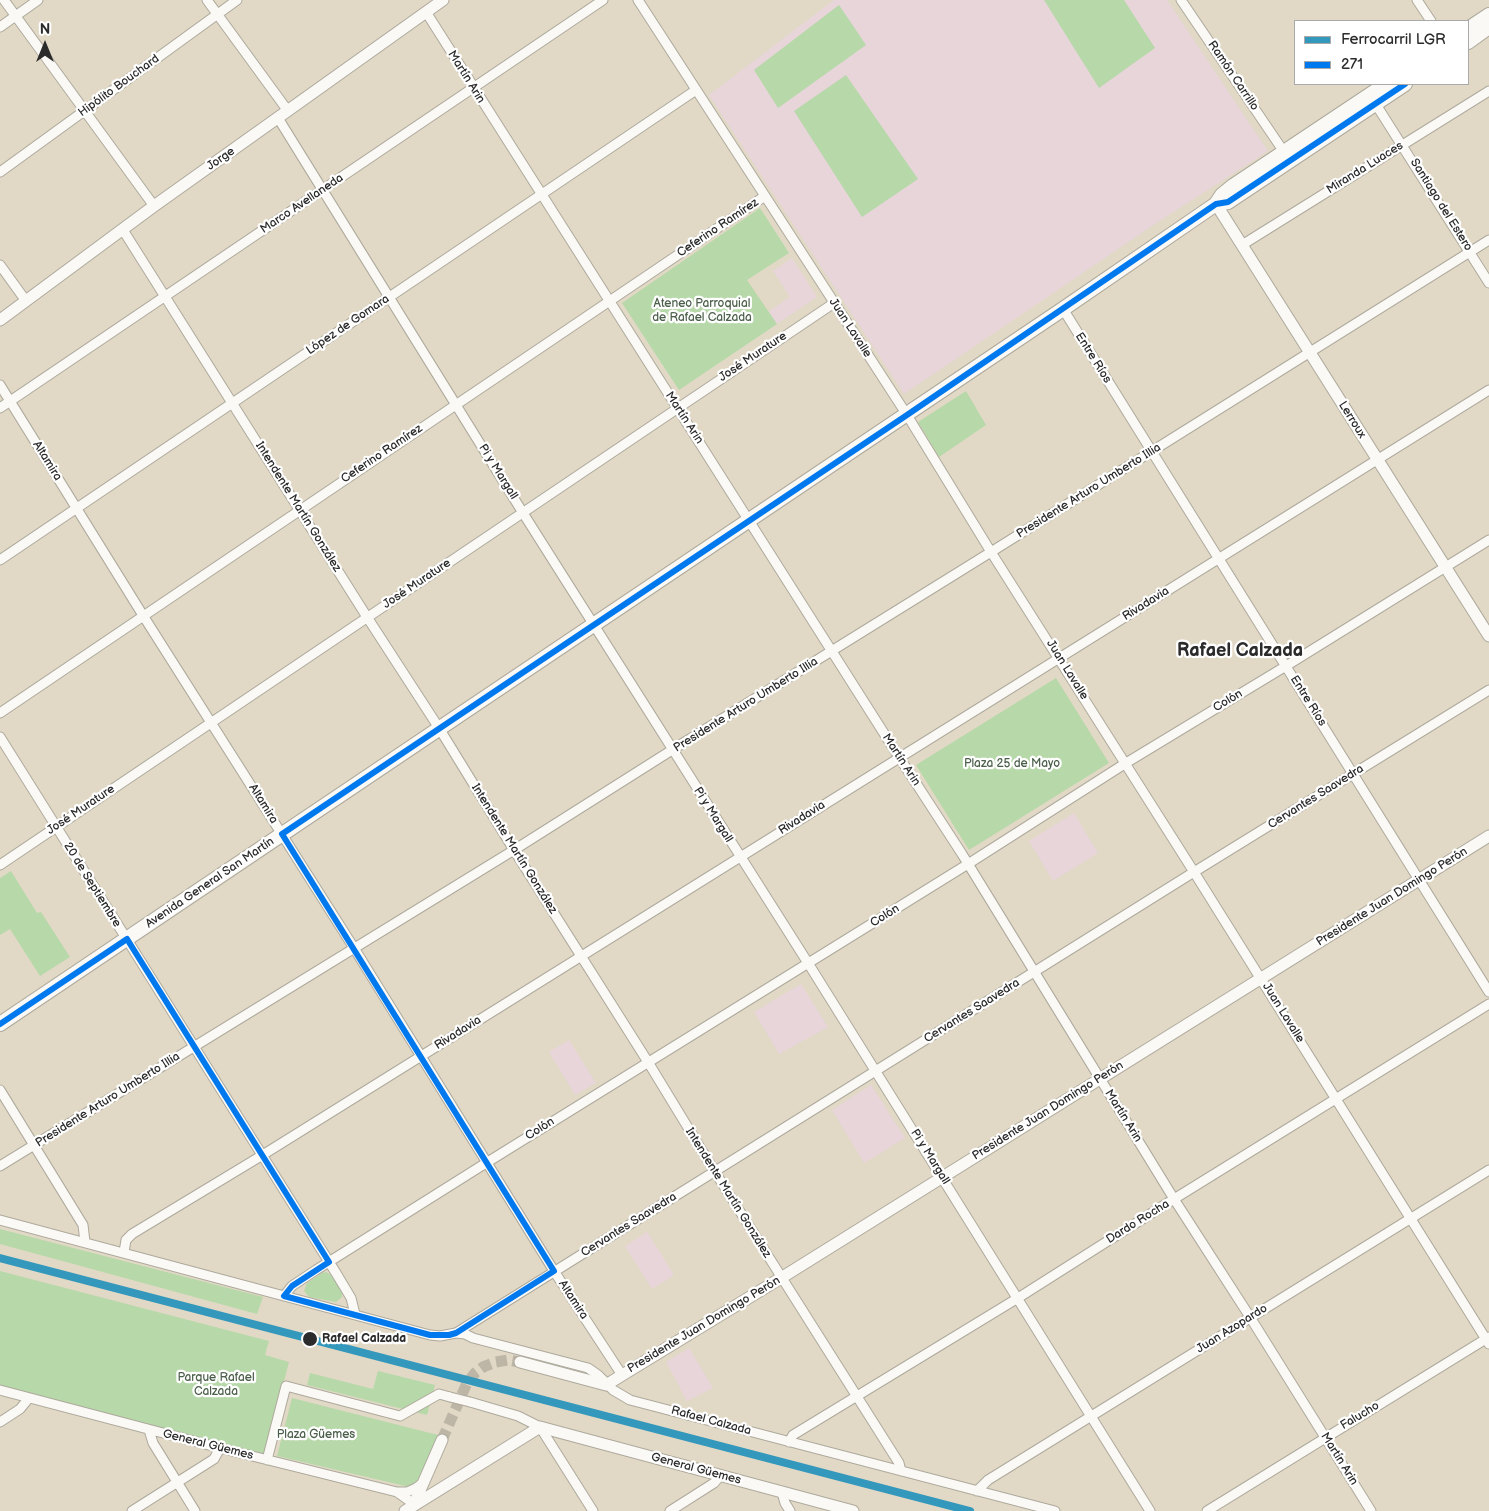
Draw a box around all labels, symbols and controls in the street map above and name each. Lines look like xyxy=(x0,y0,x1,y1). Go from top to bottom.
north arrow xyxy=(20,20,70,70)
legend xyxy=(1294,20,1469,85)
text: N xyxy=(40,21,50,38)
text: Ferrocarril LGR xyxy=(1341,30,1446,49)
street label: Ramón Carrillo xyxy=(1204,38,1262,114)
street label: Martín Arin xyxy=(444,48,488,106)
street label: Hipólito Bouchard xyxy=(76,52,162,120)
text: 271 xyxy=(1341,55,1363,74)
street label: Miranda Luaces xyxy=(1324,139,1406,197)
street label: Jorge xyxy=(204,144,238,174)
street label: Santiago del Estero xyxy=(1407,156,1475,254)
street label: Marco Avellaneda xyxy=(258,171,346,237)
street label: Ceferino Ramírez xyxy=(675,195,761,261)
street label: López de Gomara xyxy=(304,292,392,358)
street label: Juan Lavalle xyxy=(825,296,875,360)
park label: Ateneo Parroquial de Rafael Calzada xyxy=(652,297,752,325)
street label: José Murature xyxy=(716,329,790,385)
street label: Entre Ríos xyxy=(1072,330,1114,386)
street label: Martín Arin xyxy=(662,389,706,447)
street label: Lerroux xyxy=(1335,399,1369,441)
street label: Ceferino Ramírez xyxy=(339,421,425,487)
street label: Altamira xyxy=(29,439,65,483)
street label: Intendente Martín González xyxy=(252,439,344,575)
street label: Presidente Arturo Umberto Illia xyxy=(1014,441,1164,541)
street label: Pi y Margall xyxy=(475,442,521,502)
street label: José Murature xyxy=(380,556,454,612)
street label: Rivadavia xyxy=(1120,584,1172,624)
street label: Juan Lavalle xyxy=(1043,637,1091,703)
district label: Rafael Calzada xyxy=(1177,640,1303,662)
street label: Presidente Arturo Umberto Illia xyxy=(671,655,821,755)
street label: Entre Ríos xyxy=(1287,673,1329,729)
street label: Colón xyxy=(1211,687,1245,715)
street label: Martín Arin xyxy=(879,731,923,789)
park label: Plaza 25 de Mayo xyxy=(964,757,1060,771)
street label: Cervantes Saavedra xyxy=(1265,762,1367,832)
street label: Intendente Martín González xyxy=(468,781,560,917)
street label: José Murature xyxy=(44,782,118,838)
street label: Altamira xyxy=(245,782,281,826)
street label: Pi y Margall xyxy=(690,785,736,845)
street label: Rivadavia xyxy=(776,798,828,838)
street label: Avenida General San Martín xyxy=(143,835,277,931)
street label: 20 de Septiembre xyxy=(60,840,124,930)
street label: Presidente Juan Domingo Perón xyxy=(1314,844,1470,950)
street label: Colón xyxy=(868,902,902,930)
street label: Cervantes Saavedra xyxy=(921,976,1023,1046)
street label: Juan Lavalle xyxy=(1259,980,1307,1046)
street label: Rivadavia xyxy=(432,1013,484,1053)
street label: Presidente Arturo Umberto Illia xyxy=(33,1050,183,1150)
street label: Presidente Juan Domingo Perón xyxy=(970,1058,1126,1164)
street label: Martín Arin xyxy=(1101,1087,1145,1145)
street label: Colón xyxy=(523,1115,557,1143)
street label: Intendente Martín González xyxy=(682,1125,774,1261)
street label: Pi y Margall xyxy=(907,1127,953,1187)
street label: Cervantes Saavedra xyxy=(578,1190,680,1260)
street label: Dardo Rocha xyxy=(1104,1197,1172,1247)
street label: Presidente Juan Domingo Perón xyxy=(625,1274,783,1376)
street label: Altamira xyxy=(555,1278,591,1322)
street label: Juan Azopardo xyxy=(1194,1301,1270,1357)
marker: Rafael Calzada xyxy=(301,1330,319,1348)
place label: Rafael Calzada xyxy=(322,1332,406,1346)
park label: Parque Rafael Calzada xyxy=(177,1371,255,1399)
street label: Falucho xyxy=(1338,1399,1382,1433)
street label: Rafael Calzada xyxy=(669,1403,753,1439)
street label: General Güemes xyxy=(161,1427,255,1463)
park label: Plaza Güemes xyxy=(277,1428,355,1442)
street label: Martín Arin xyxy=(1317,1430,1361,1488)
street label: General Güemes xyxy=(649,1450,743,1488)

